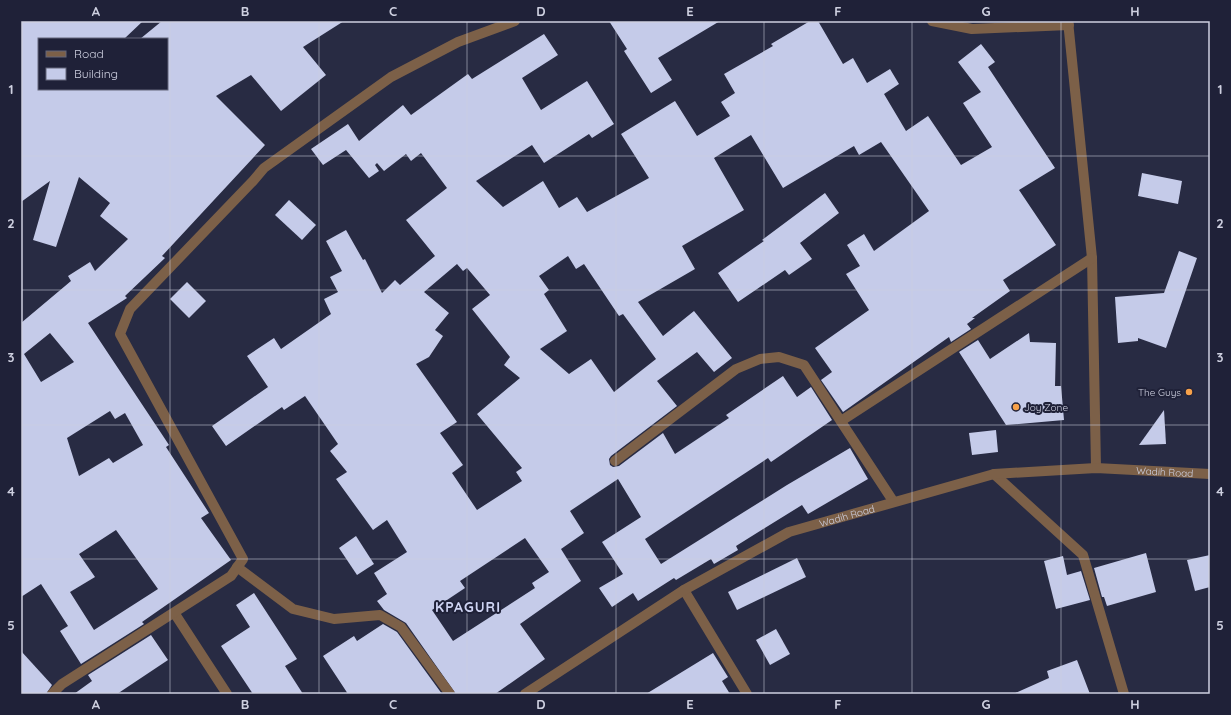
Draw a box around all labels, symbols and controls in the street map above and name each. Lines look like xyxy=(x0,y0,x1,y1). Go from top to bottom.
text: A xyxy=(92,3,101,19)
text: B xyxy=(241,3,249,19)
text: C xyxy=(389,3,397,19)
text: D xyxy=(536,3,546,19)
text: E xyxy=(686,3,694,19)
text: F xyxy=(834,3,842,19)
text: G xyxy=(981,3,991,19)
text: H xyxy=(1130,3,1140,19)
legend xyxy=(38,38,168,90)
text: Road xyxy=(74,46,104,61)
text: Building xyxy=(74,66,118,81)
text: 1 xyxy=(8,81,14,97)
text: 1 xyxy=(1217,81,1223,97)
text: 2 xyxy=(7,215,15,231)
text: 2 xyxy=(1216,215,1224,231)
text: 3 xyxy=(8,349,15,365)
text: 3 xyxy=(1217,349,1224,365)
place label: The Guys xyxy=(1138,386,1181,399)
marker: The Guys xyxy=(1184,387,1194,397)
place label: Joy Zone xyxy=(1024,401,1068,414)
marker: Joy Zone xyxy=(1011,402,1021,412)
street label: Wadih Road xyxy=(1136,464,1194,480)
text: 4 xyxy=(7,483,15,499)
text: 4 xyxy=(1216,483,1224,499)
street label: Wadih Road xyxy=(818,502,876,530)
district label: KPAGURI xyxy=(435,598,501,616)
text: 5 xyxy=(7,617,15,633)
text: 5 xyxy=(1216,617,1224,633)
text: A xyxy=(92,696,101,712)
text: B xyxy=(241,696,249,712)
text: C xyxy=(389,696,397,712)
text: D xyxy=(536,696,546,712)
text: E xyxy=(686,696,694,712)
text: F xyxy=(834,696,842,712)
text: G xyxy=(981,696,991,712)
text: H xyxy=(1130,696,1140,712)

